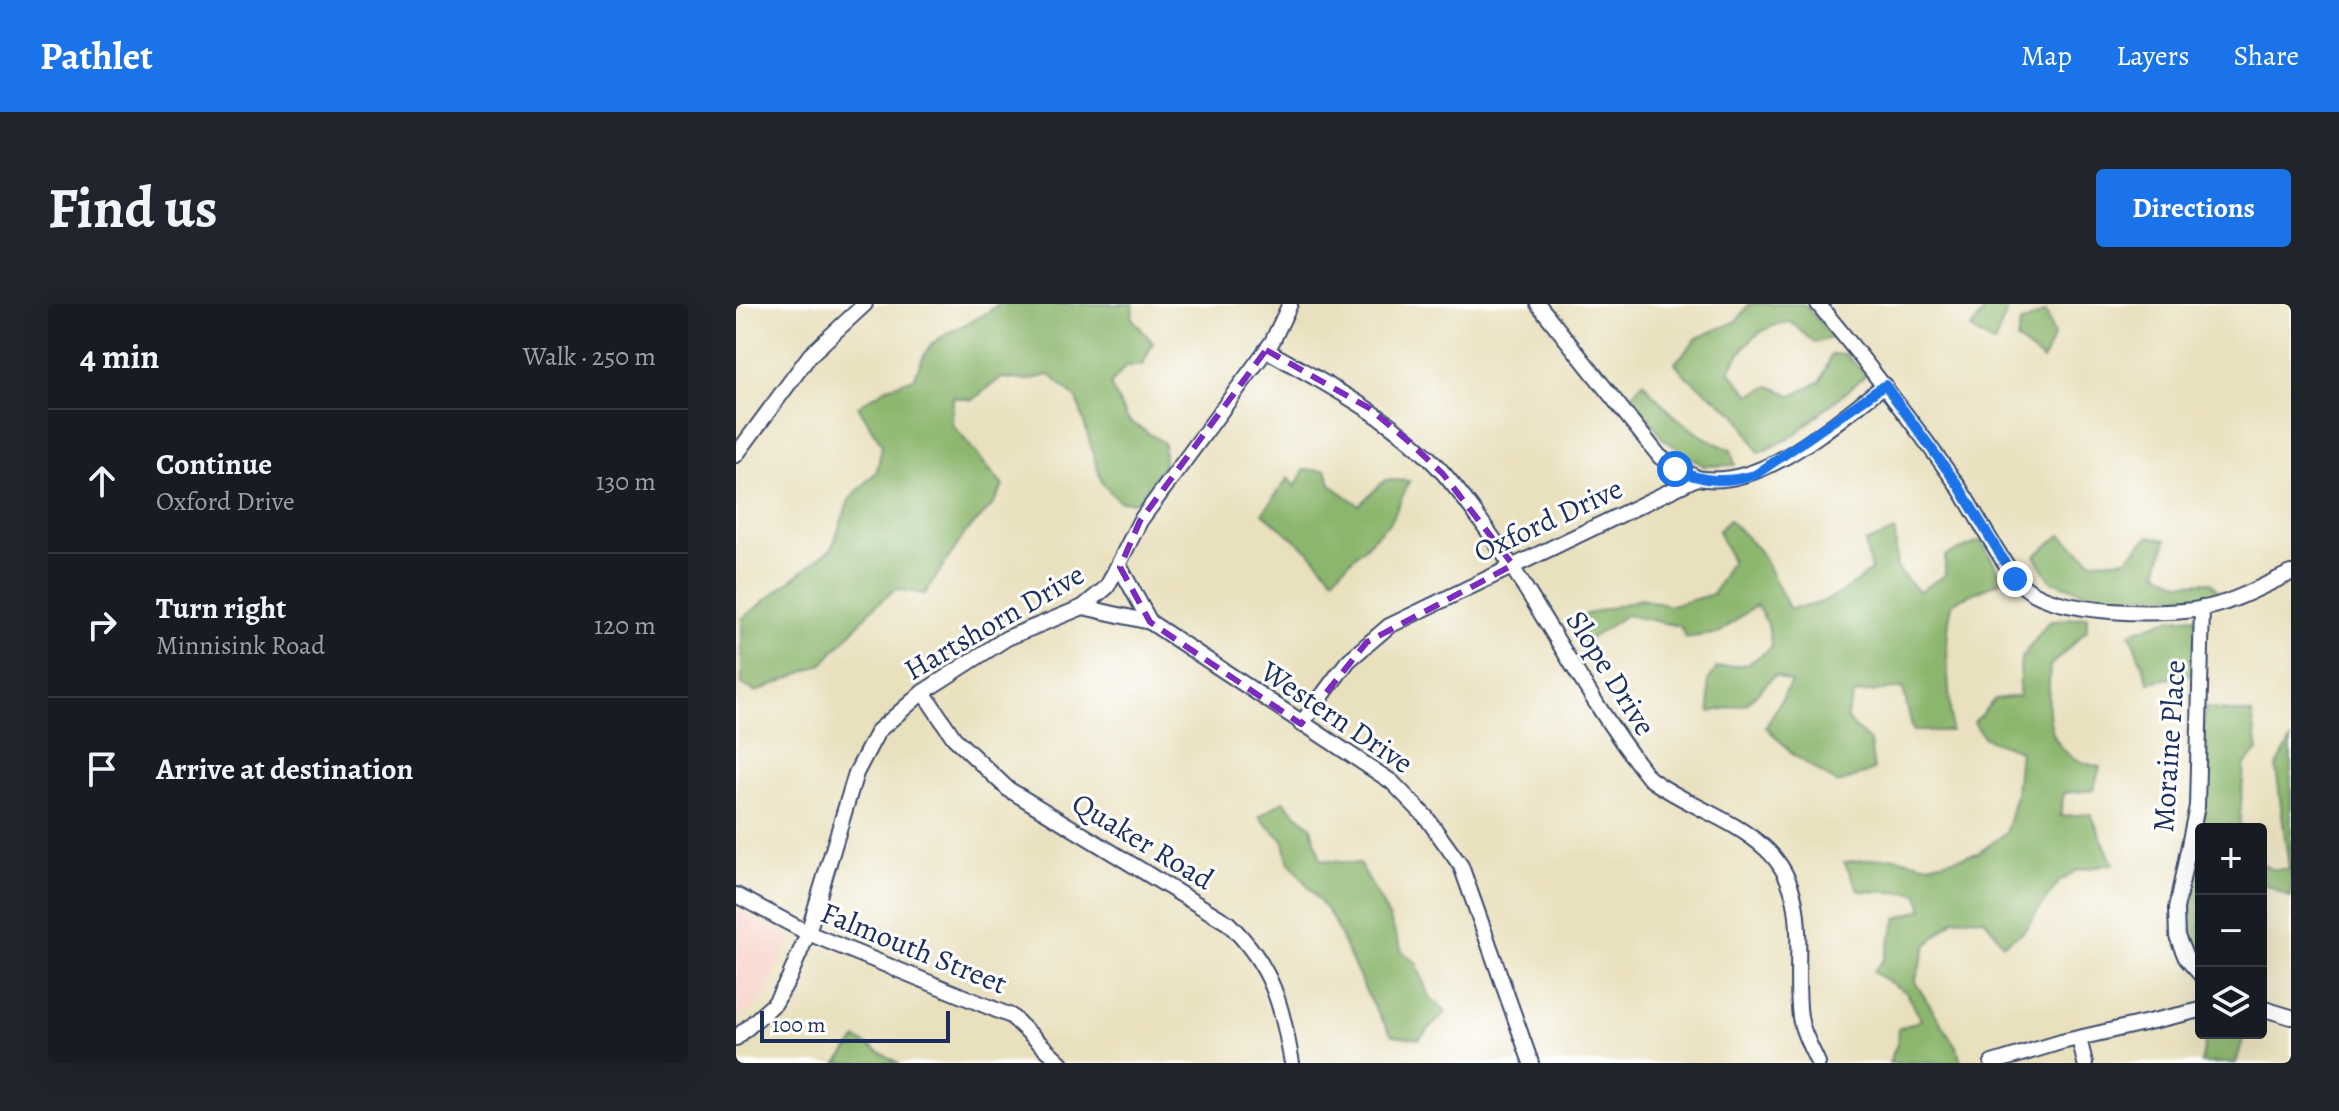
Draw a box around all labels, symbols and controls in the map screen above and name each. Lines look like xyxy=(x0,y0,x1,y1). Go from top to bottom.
text: Pathlet xyxy=(40,30,153,82)
text: Map xyxy=(2021,37,2072,75)
text: Layers xyxy=(2116,37,2189,75)
text: Share xyxy=(2233,37,2299,75)
button: Directions xyxy=(2096,169,2291,247)
text: Find us xyxy=(48,170,218,246)
text: 4 min xyxy=(80,333,159,380)
text: Walk · 250 m xyxy=(523,339,656,374)
text: Continue xyxy=(156,444,272,484)
route start xyxy=(1657,451,1693,487)
icon: ahead xyxy=(80,459,124,503)
text: 130 m xyxy=(596,464,656,499)
street label: Oxford Drive xyxy=(1467,468,1629,572)
text: Oxford Drive xyxy=(156,484,295,519)
street label: Hartshorn Drive xyxy=(897,554,1091,690)
route end xyxy=(1997,561,2033,597)
text: Turn right xyxy=(156,588,286,628)
icon: right xyxy=(80,603,124,647)
street label: Slope Drive xyxy=(1557,603,1665,743)
text: 120 m xyxy=(594,608,656,643)
text: Minnisink Road xyxy=(156,628,325,663)
street label: Western Drive xyxy=(1252,651,1421,783)
street label: Moraine Place xyxy=(2143,658,2195,834)
icon: arrive xyxy=(80,747,124,791)
text: Arrive at destination xyxy=(156,749,413,789)
street label: Quaker Road xyxy=(1065,783,1222,899)
map controls xyxy=(2195,823,2267,1039)
button: + xyxy=(2195,823,2267,895)
street label: Falmouth Street xyxy=(815,893,1013,1004)
button: − xyxy=(2195,895,2267,967)
button: layers xyxy=(2195,967,2267,1039)
scale bar xyxy=(760,1007,950,1043)
text: 100 m xyxy=(772,1010,826,1040)

